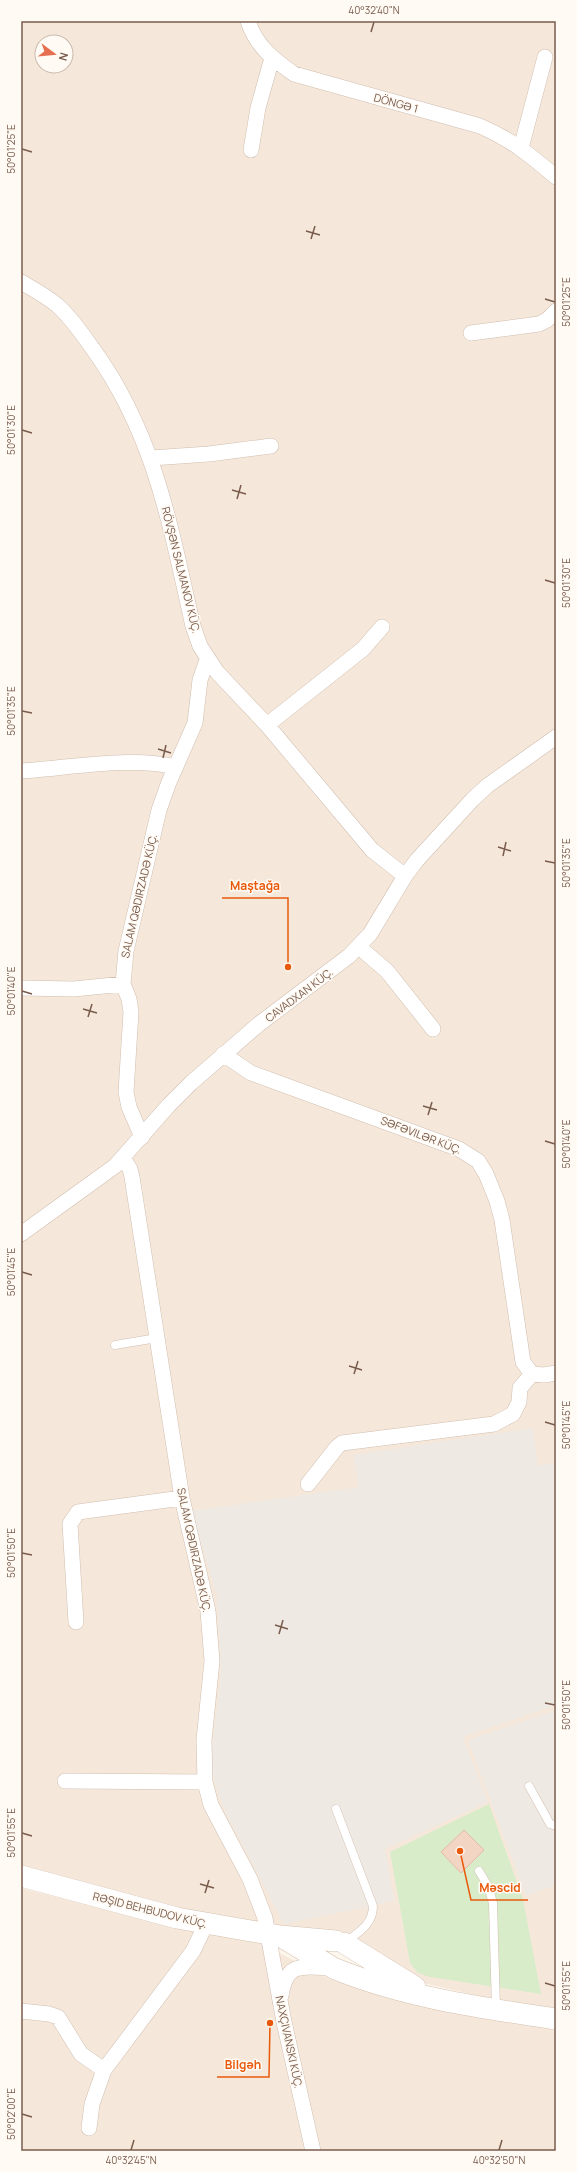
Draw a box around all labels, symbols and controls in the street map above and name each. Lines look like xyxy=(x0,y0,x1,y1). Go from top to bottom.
text: 40°32'40"N xyxy=(348,3,400,17)
north arrow xyxy=(34,34,74,74)
text: N xyxy=(56,51,72,63)
street label: DÖNGƏ 1 xyxy=(372,89,420,116)
text: 50°01'25"E xyxy=(4,124,18,174)
text: 50°01'25"E xyxy=(559,277,573,327)
text: 50°01'30"E xyxy=(4,405,18,455)
street label: RÖVŞƏN SALMANOV KÜÇ. xyxy=(159,505,204,635)
text: 50°01'30"E xyxy=(559,558,573,608)
text: 50°01'35"E xyxy=(4,686,18,736)
street label: SALAM QƏDIRZADƏ KÜÇ. xyxy=(117,832,160,959)
text: 50°01'35"E xyxy=(559,838,573,888)
callout: Maştağa xyxy=(222,874,288,898)
text: Maştağa xyxy=(230,877,280,894)
street label: CAVADXAN KÜÇ. xyxy=(262,964,336,1025)
text: 50°01'40"E xyxy=(4,966,18,1015)
street label: SƏFƏVILƏR KÜÇ. xyxy=(379,1112,464,1157)
text: 50°01'40"E xyxy=(559,1119,573,1168)
text: 50°01'45"E xyxy=(4,1247,18,1296)
text: 50°01'45"E xyxy=(559,1400,573,1449)
street label: SALAM QƏDIRZADƏ KÜÇ. xyxy=(174,1486,215,1613)
text: 50°01'50"E xyxy=(4,1528,18,1578)
text: 50°01'50"E xyxy=(559,1680,573,1730)
text: 50°01'55"E xyxy=(4,1808,18,1858)
callout: Məscid xyxy=(471,1876,528,1900)
text: Məscid xyxy=(479,1879,521,1896)
street label: RƏŞID BEHBUDOV KÜÇ. xyxy=(91,1888,209,1931)
text: 50°01'55"E xyxy=(559,1961,573,2011)
street label: NAXÇIVANSKI KÜÇ. xyxy=(272,1994,307,2089)
callout: Bilgəh xyxy=(217,2053,269,2077)
text: Bilgəh xyxy=(225,2056,261,2073)
text: 50°02'00"E xyxy=(4,2088,18,2140)
text: 40°32'45"N xyxy=(105,2153,157,2167)
text: 40°32'50"N xyxy=(473,2153,525,2167)

